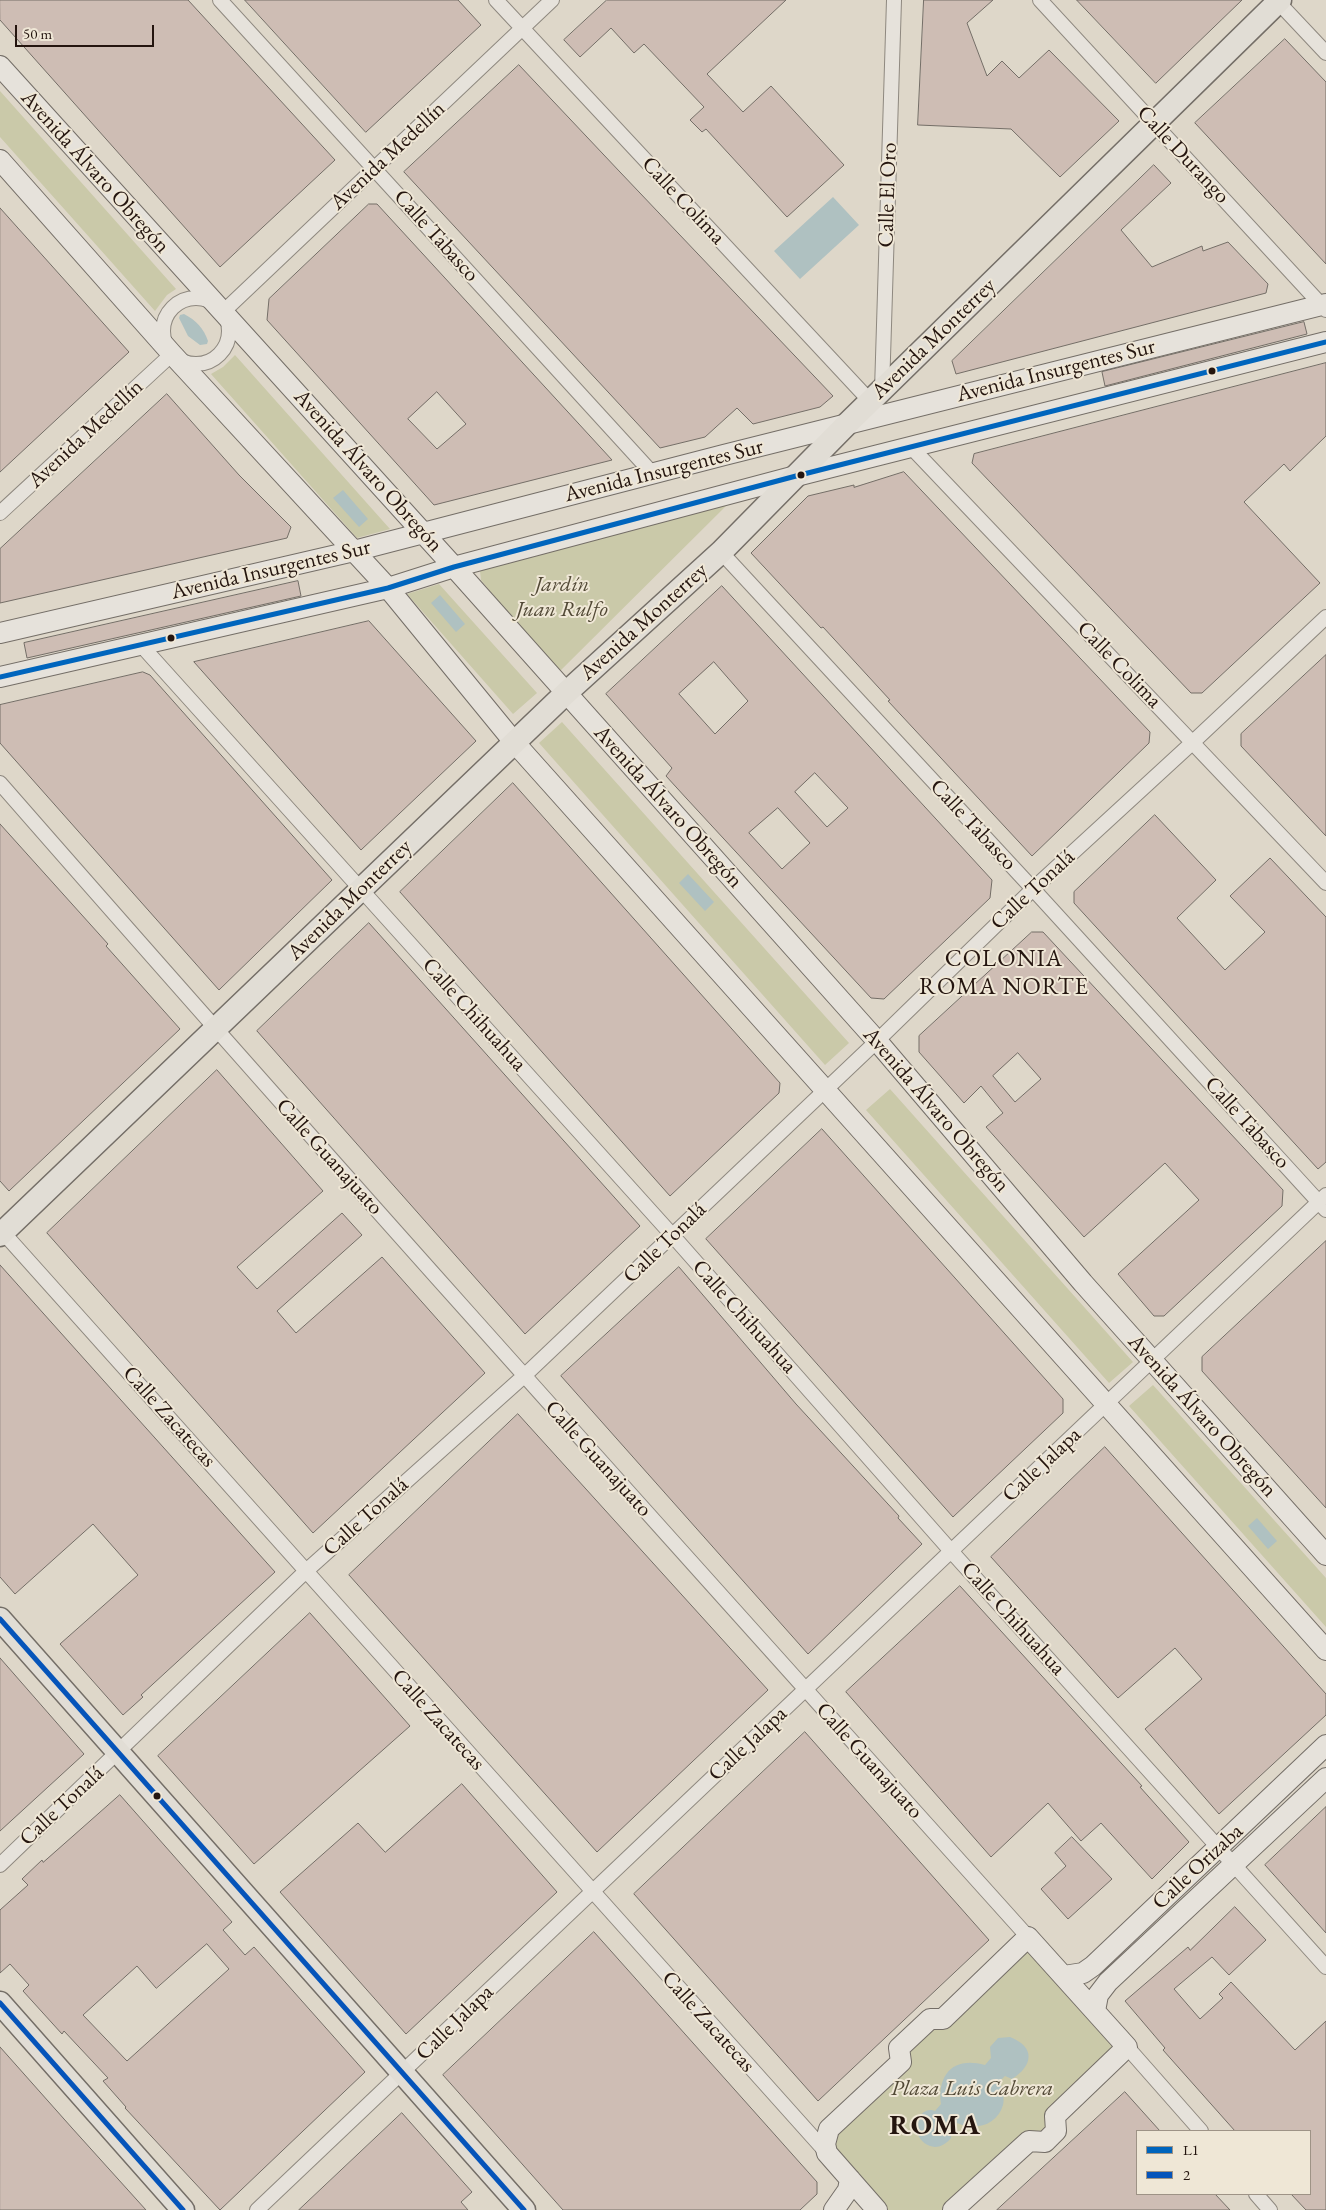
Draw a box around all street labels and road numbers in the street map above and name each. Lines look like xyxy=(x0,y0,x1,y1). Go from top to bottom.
street label: Avenida Álvaro Obregón xyxy=(15,85,175,259)
street label: Avenida Medellín xyxy=(325,96,451,216)
street label: Calle Durango xyxy=(1131,101,1235,209)
street label: Calle El Oro xyxy=(873,142,903,248)
street label: Calle Colima xyxy=(636,152,730,250)
street label: Calle Tabasco xyxy=(388,184,484,288)
street label: Avenida Monterrey xyxy=(866,273,1002,405)
street label: Avenida Insurgentes Sur xyxy=(954,334,1158,408)
street label: Avenida Medellín xyxy=(23,374,149,494)
street label: Avenida Álvaro Obregón xyxy=(288,384,448,558)
street label: Avenida Insurgentes Sur xyxy=(562,434,766,508)
street label: Avenida Insurgentes Sur xyxy=(169,534,373,606)
street label: Avenida Monterrey xyxy=(575,558,713,686)
street label: Calle Colima xyxy=(1071,616,1167,714)
street label: Avenida Álvaro Obregón xyxy=(588,720,748,894)
street label: Calle Tabasco xyxy=(924,774,1022,876)
street label: Avenida Monterrey xyxy=(282,834,418,966)
street label: Calle Tonalá xyxy=(985,844,1081,936)
street label: Calle Chihuahua xyxy=(416,953,532,1077)
street label: Avenida Álvaro Obregón xyxy=(857,1022,1015,1198)
street label: Calle Tabasco xyxy=(1199,1071,1295,1175)
street label: Calle Guanajuato xyxy=(270,1093,388,1221)
street label: Calle Tonalá xyxy=(618,1197,712,1289)
street label: Calle Chihuahua xyxy=(686,1255,802,1379)
street label: Avenida Álvaro Obregón xyxy=(1122,1329,1282,1503)
street label: Calle Zacatecas xyxy=(117,1361,221,1473)
street label: Calle Guanajuato xyxy=(539,1395,657,1523)
street label: Calle Jalapa xyxy=(997,1422,1087,1508)
street label: Calle Tonalá xyxy=(318,1472,414,1562)
street label: Calle Chihuahua xyxy=(955,1557,1071,1681)
street label: Calle Zacatecas xyxy=(386,1664,490,1776)
street label: Calle Guanajuato xyxy=(810,1697,928,1825)
street label: Calle Jalapa xyxy=(703,1701,793,1787)
street label: Calle Tonalá xyxy=(14,1760,110,1852)
street label: Calle Orizaba xyxy=(1147,1818,1249,1916)
street label: Calle Zacatecas xyxy=(656,1966,760,2078)
street label: Calle Jalapa xyxy=(411,1979,499,2067)

